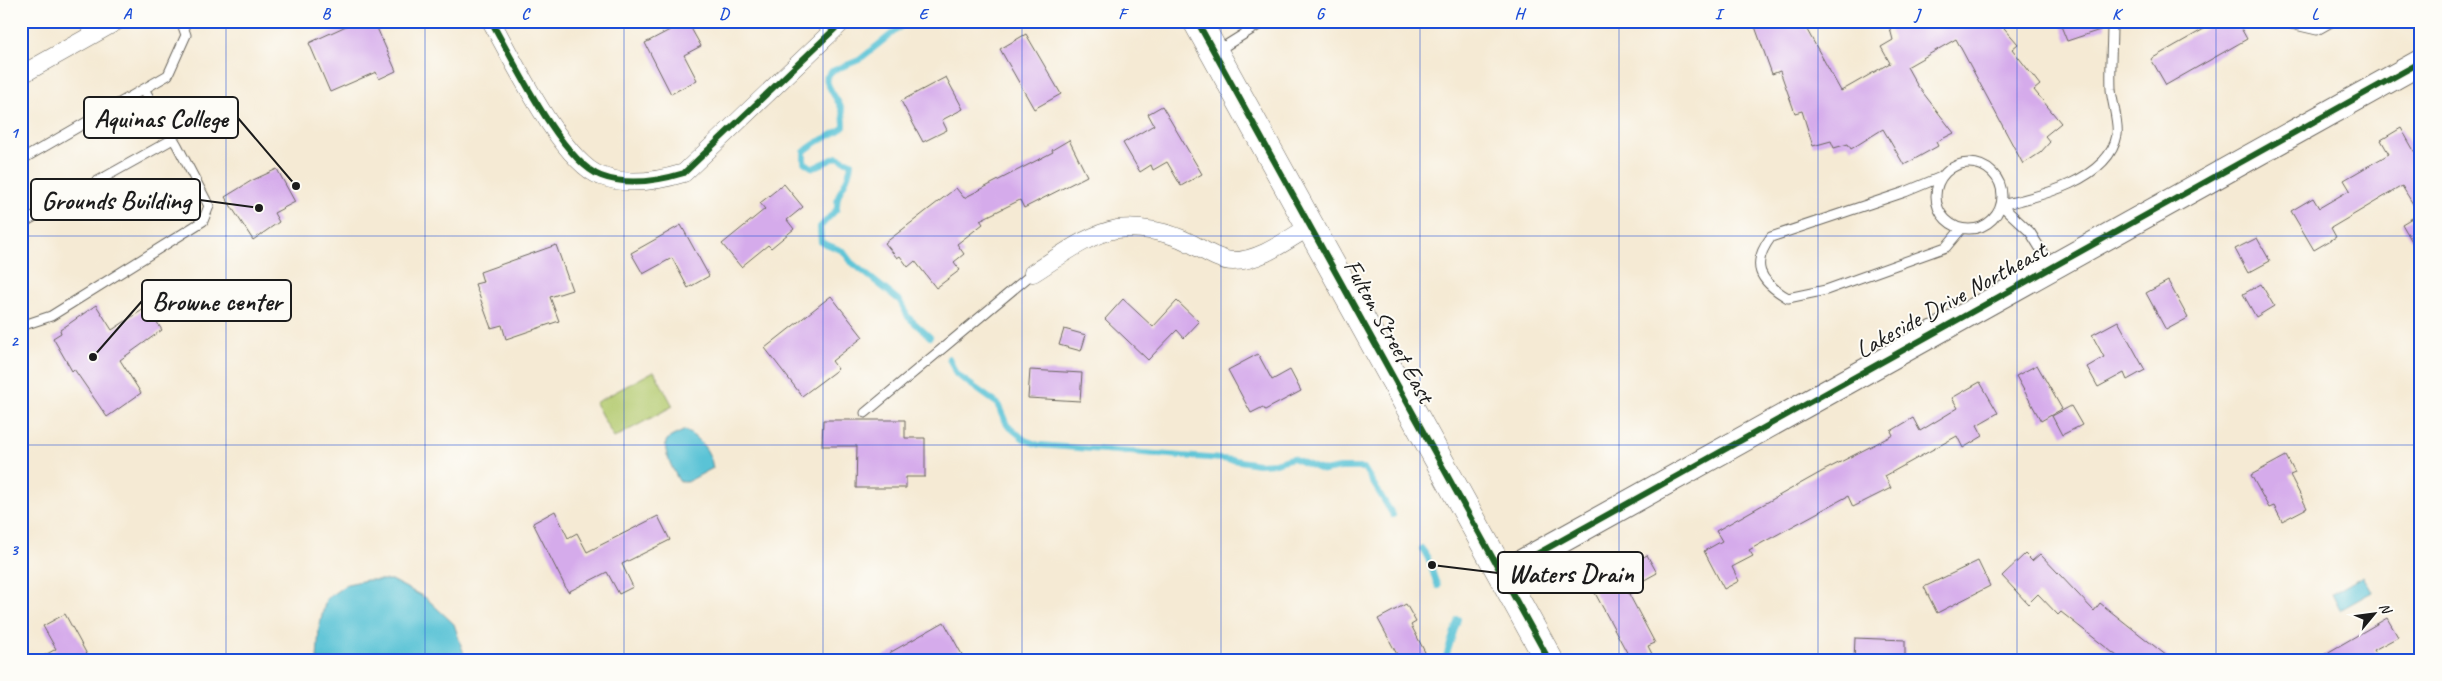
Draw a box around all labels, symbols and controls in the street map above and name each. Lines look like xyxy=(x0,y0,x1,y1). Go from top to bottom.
text: A xyxy=(123,4,133,24)
text: B xyxy=(322,4,332,24)
text: C xyxy=(521,4,531,24)
text: D xyxy=(719,4,730,24)
text: E xyxy=(919,4,930,24)
text: F xyxy=(1118,4,1129,24)
text: G xyxy=(1316,4,1326,24)
text: H xyxy=(1514,4,1526,24)
text: I xyxy=(1715,4,1725,24)
text: J xyxy=(1913,4,1922,24)
text: K xyxy=(2112,4,2124,24)
text: L xyxy=(2312,4,2320,24)
callout: Aquinas College xyxy=(84,97,238,138)
text: Aquinas College xyxy=(94,102,230,135)
text: 1 xyxy=(10,123,19,143)
callout: Grounds Building xyxy=(31,179,200,220)
text: Grounds Building xyxy=(42,184,193,217)
street label: Lakeside Drive Northeast xyxy=(1850,233,2055,366)
street label: Fulton Street East xyxy=(1336,253,1443,411)
callout: Browne center xyxy=(142,280,291,321)
text: Browne center xyxy=(152,285,284,318)
text: 2 xyxy=(10,331,19,351)
text: 3 xyxy=(10,540,19,560)
callout: Waters Drain xyxy=(1498,552,1643,593)
text: Waters Drain xyxy=(1508,557,1635,590)
north arrow xyxy=(2350,588,2400,638)
text: N xyxy=(2375,600,2396,618)

